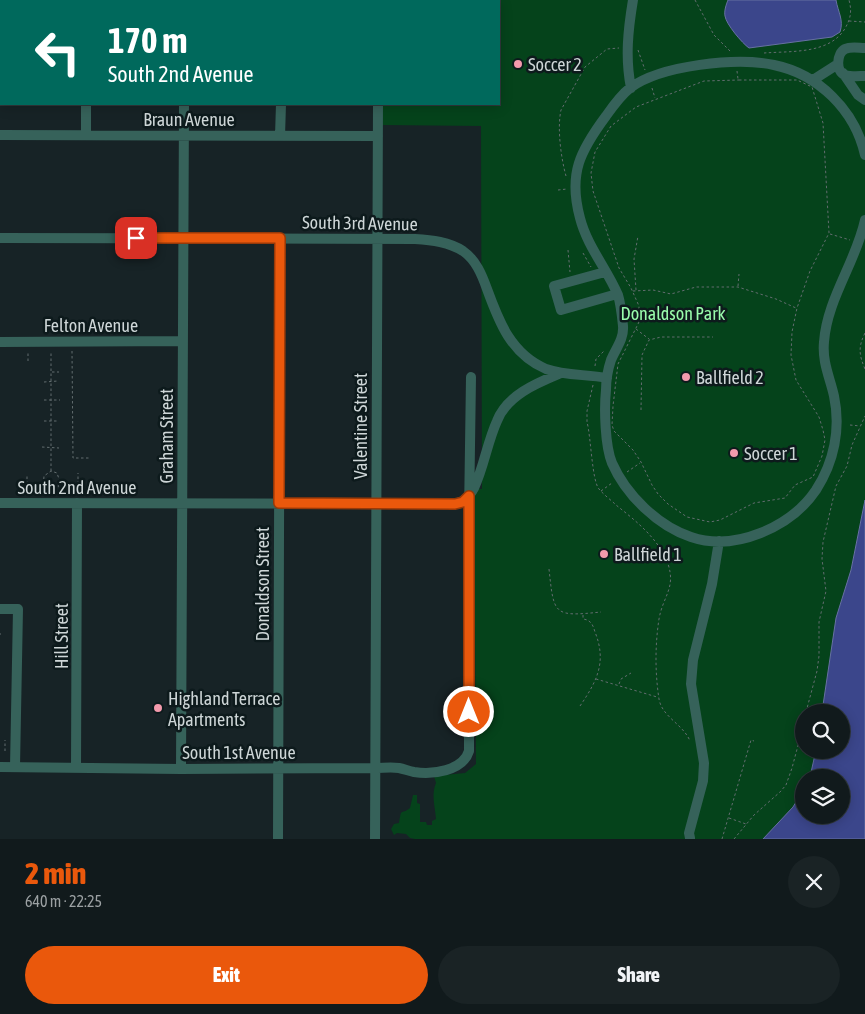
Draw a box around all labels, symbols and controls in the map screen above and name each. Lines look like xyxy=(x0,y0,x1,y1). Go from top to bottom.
icon: left xyxy=(25,20,90,85)
text: 170 m xyxy=(108,20,187,60)
place label: Soccer 2 xyxy=(528,54,582,75)
marker: Soccer 2 xyxy=(512,58,524,70)
text: South 2nd Avenue xyxy=(108,61,254,87)
street label: Braun Avenue xyxy=(143,109,235,130)
street label: South 3rd Avenue xyxy=(302,211,418,235)
pin xyxy=(115,217,157,259)
icon: arrive xyxy=(122,224,150,252)
park label: Donaldson Park xyxy=(621,303,725,324)
street label: Felton Avenue xyxy=(44,315,138,336)
place label: Ballfield 2 xyxy=(696,367,764,388)
marker: Ballfield 2 xyxy=(680,371,692,383)
street label: Valentine Street xyxy=(350,373,371,479)
street label: Graham Street xyxy=(156,389,177,483)
place label: Soccer 1 xyxy=(744,443,798,464)
marker: Soccer 1 xyxy=(728,447,740,459)
street label: South 2nd Avenue xyxy=(17,477,137,498)
street label: Donaldson Street xyxy=(252,527,273,641)
place label: Ballfield 1 xyxy=(614,544,682,565)
marker: Ballfield 1 xyxy=(598,548,610,560)
street label: Hill Street xyxy=(51,603,72,669)
position arrow xyxy=(442,685,494,737)
place label: Highland Terrace Apartments xyxy=(168,688,280,730)
marker: Highland Terrace Apartments xyxy=(152,702,164,714)
map controls xyxy=(795,704,850,824)
button: search xyxy=(795,704,850,759)
street label: South 1st Avenue xyxy=(182,742,296,763)
button: layers xyxy=(795,769,850,824)
text: 2 min xyxy=(25,856,86,890)
button: close xyxy=(788,856,840,908)
text: 640 m · 22:25 xyxy=(25,892,102,910)
button: Exit xyxy=(25,946,428,1004)
button: Share xyxy=(438,946,840,1004)

